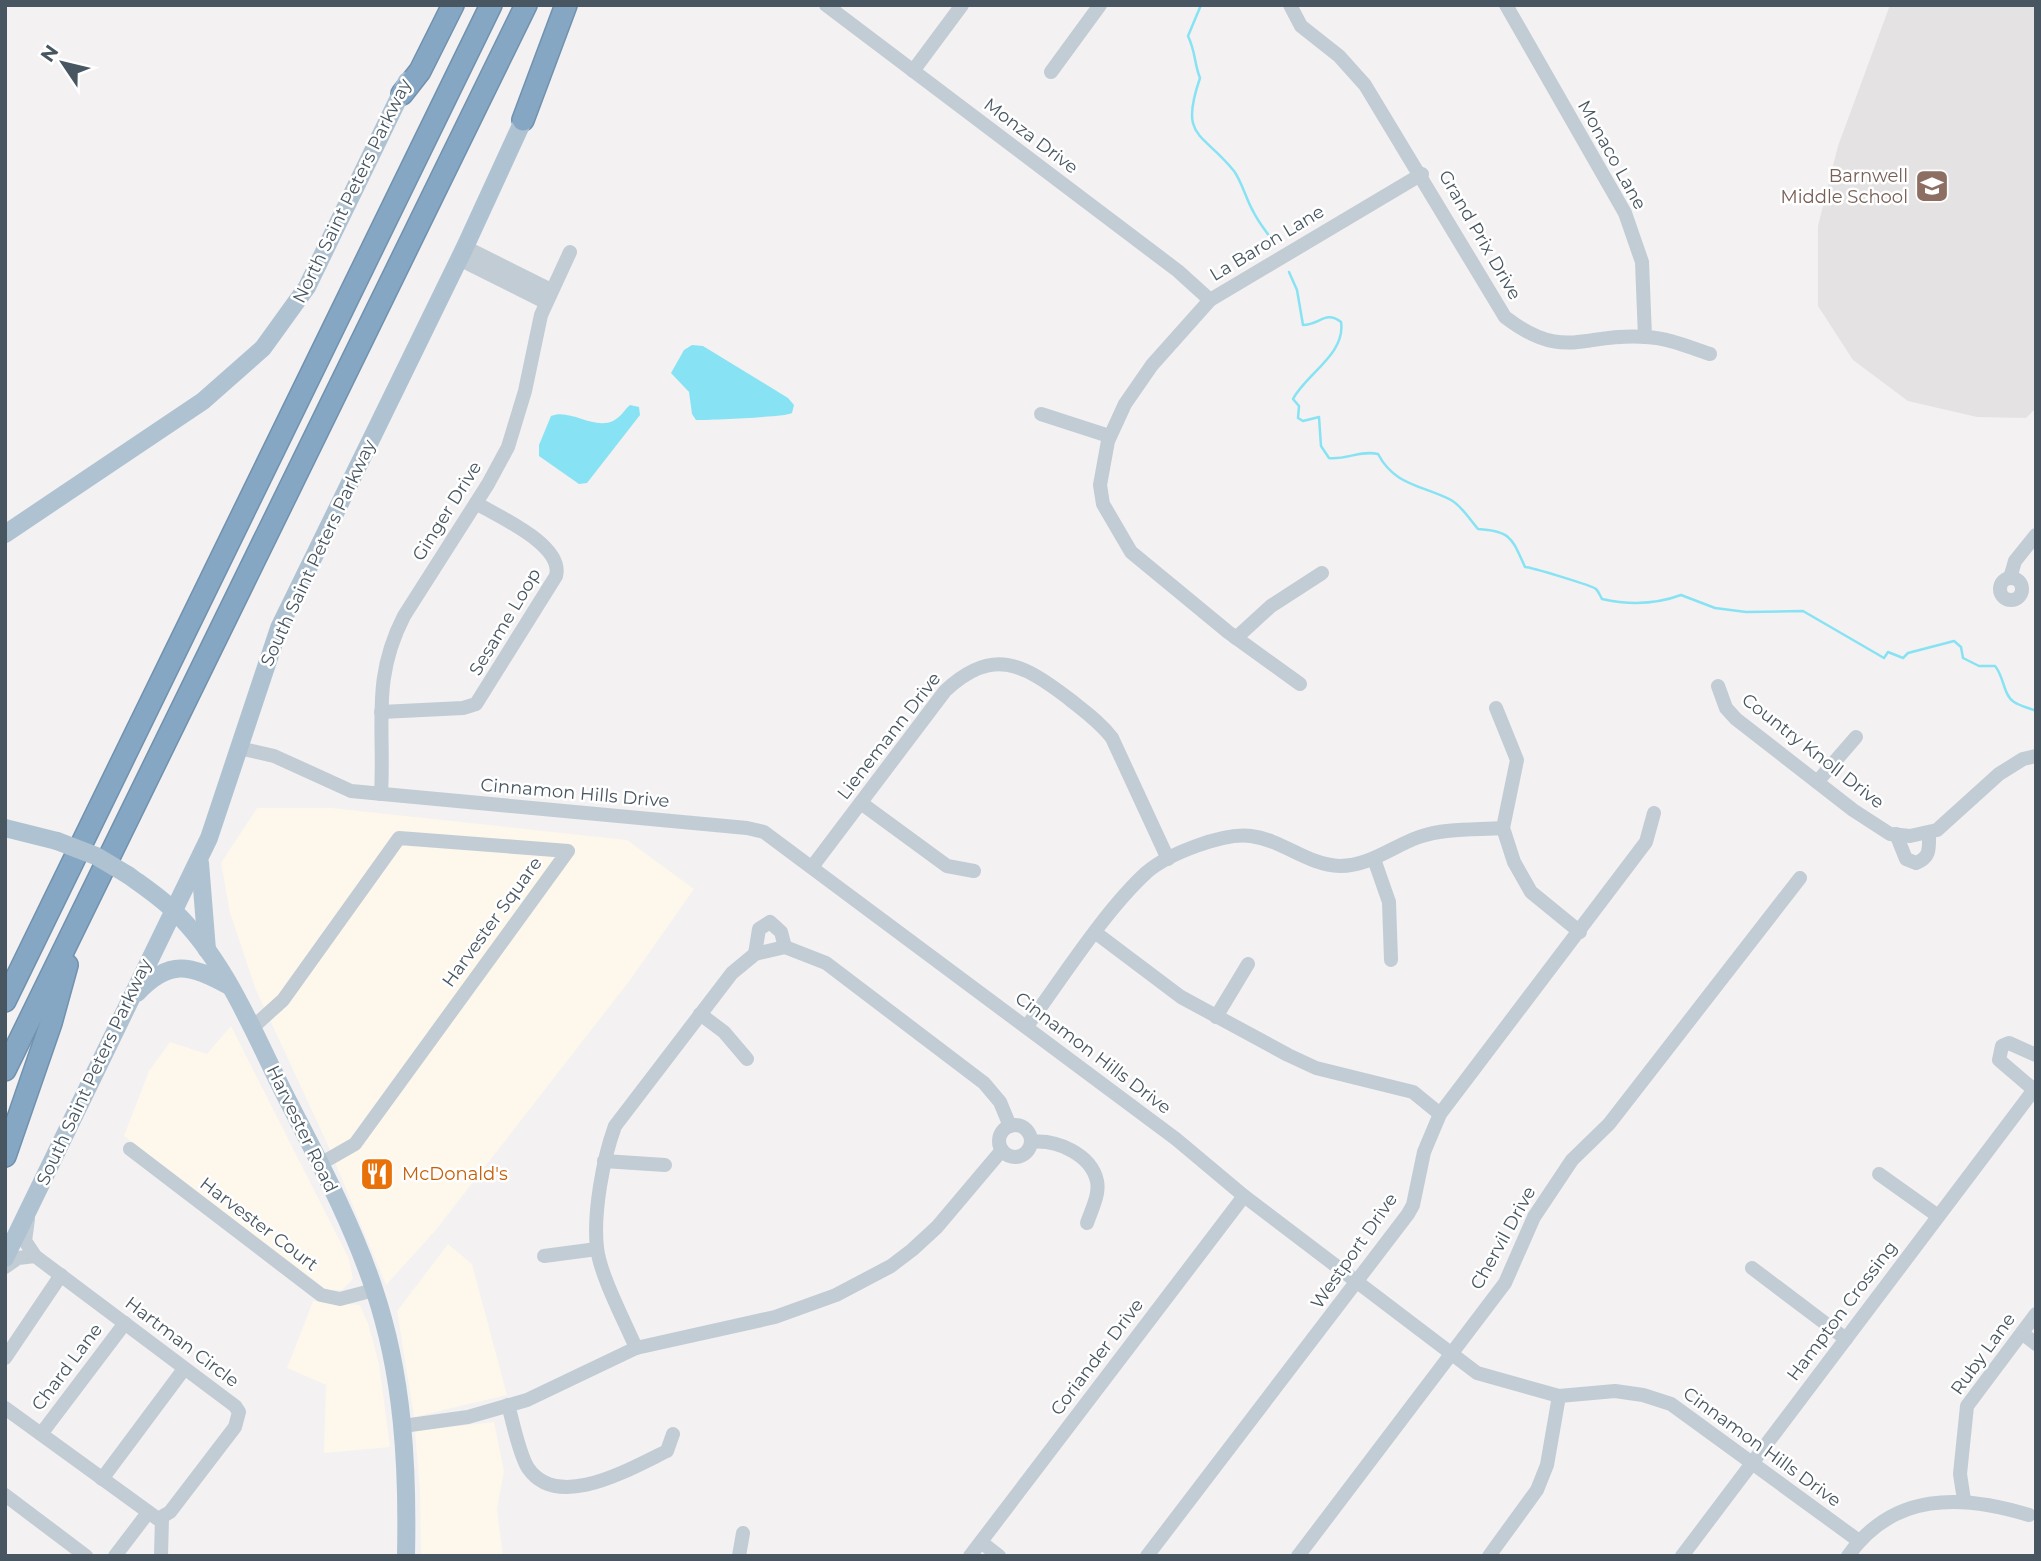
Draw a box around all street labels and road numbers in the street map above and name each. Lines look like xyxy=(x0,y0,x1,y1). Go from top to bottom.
street label: North Saint Peters Parkway xyxy=(288,75,416,307)
street label: Monza Drive xyxy=(980,93,1083,179)
street label: Monaco Lane xyxy=(1573,97,1651,214)
street label: Grand Prix Drive xyxy=(1434,166,1526,304)
street label: La Baron Lane xyxy=(1206,200,1328,286)
street label: South Saint Peters Parkway xyxy=(256,436,380,670)
street label: Ginger Drive xyxy=(408,457,486,565)
street label: Sesame Loop xyxy=(464,564,546,680)
street label: Lienemann Drive xyxy=(833,668,946,804)
street label: Country Knoll Drive xyxy=(1738,689,1889,813)
street label: Cinnamon Hills Drive xyxy=(480,774,671,812)
street label: Harvester Square xyxy=(437,853,547,991)
street label: South Saint Peters Parkway xyxy=(32,955,156,1189)
street label: Cinnamon Hills Drive xyxy=(1011,987,1175,1119)
street label: Harvester Road xyxy=(262,1062,342,1196)
street label: Harvester Court xyxy=(196,1172,322,1276)
street label: Chervil Drive xyxy=(1466,1182,1540,1293)
street label: Westport Drive xyxy=(1306,1189,1402,1313)
street label: Hampton Crossing xyxy=(1782,1237,1902,1385)
street label: Hartman Circle xyxy=(121,1292,243,1392)
street label: Coriander Drive xyxy=(1046,1294,1148,1420)
street label: Ruby Lane xyxy=(1946,1309,2020,1399)
street label: Chard Lane xyxy=(27,1319,107,1415)
street label: Cinnamon Hills Drive xyxy=(1679,1382,1845,1512)

